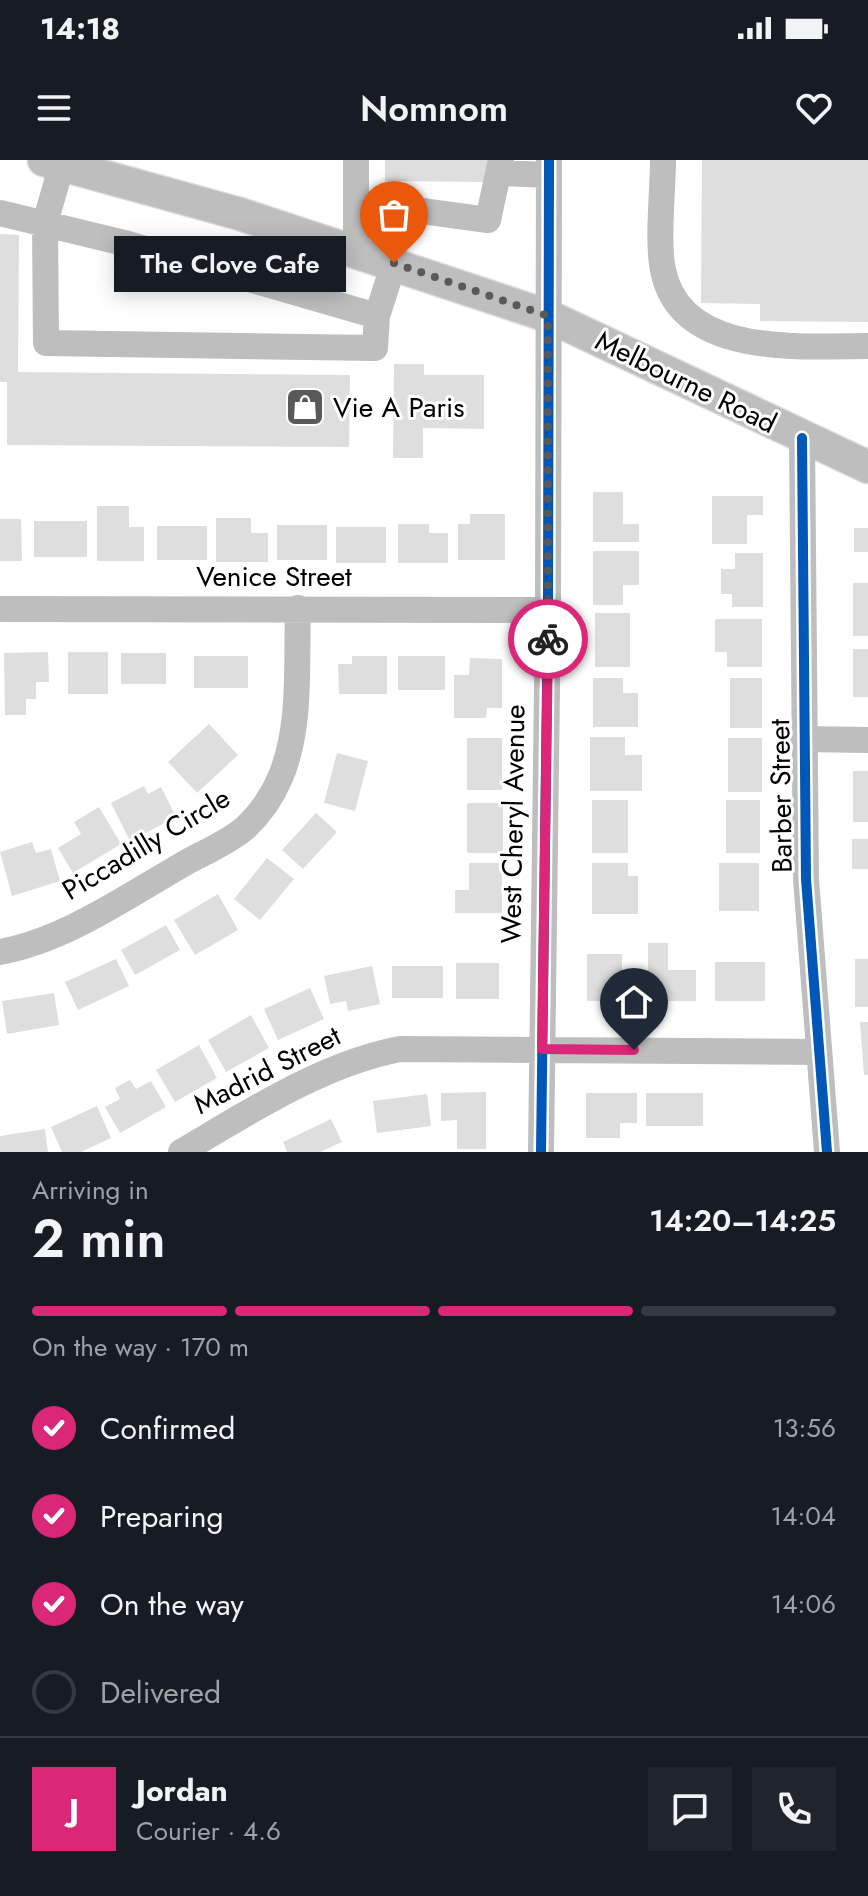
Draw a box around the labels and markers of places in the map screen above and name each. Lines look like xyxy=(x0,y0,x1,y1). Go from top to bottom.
pin xyxy=(360,181,428,263)
callout: The Clove Cafe xyxy=(114,235,346,291)
shop icon: Vie A Paris xyxy=(284,386,326,428)
place label: Vie A Paris xyxy=(333,387,465,428)
pin xyxy=(600,968,668,1050)

